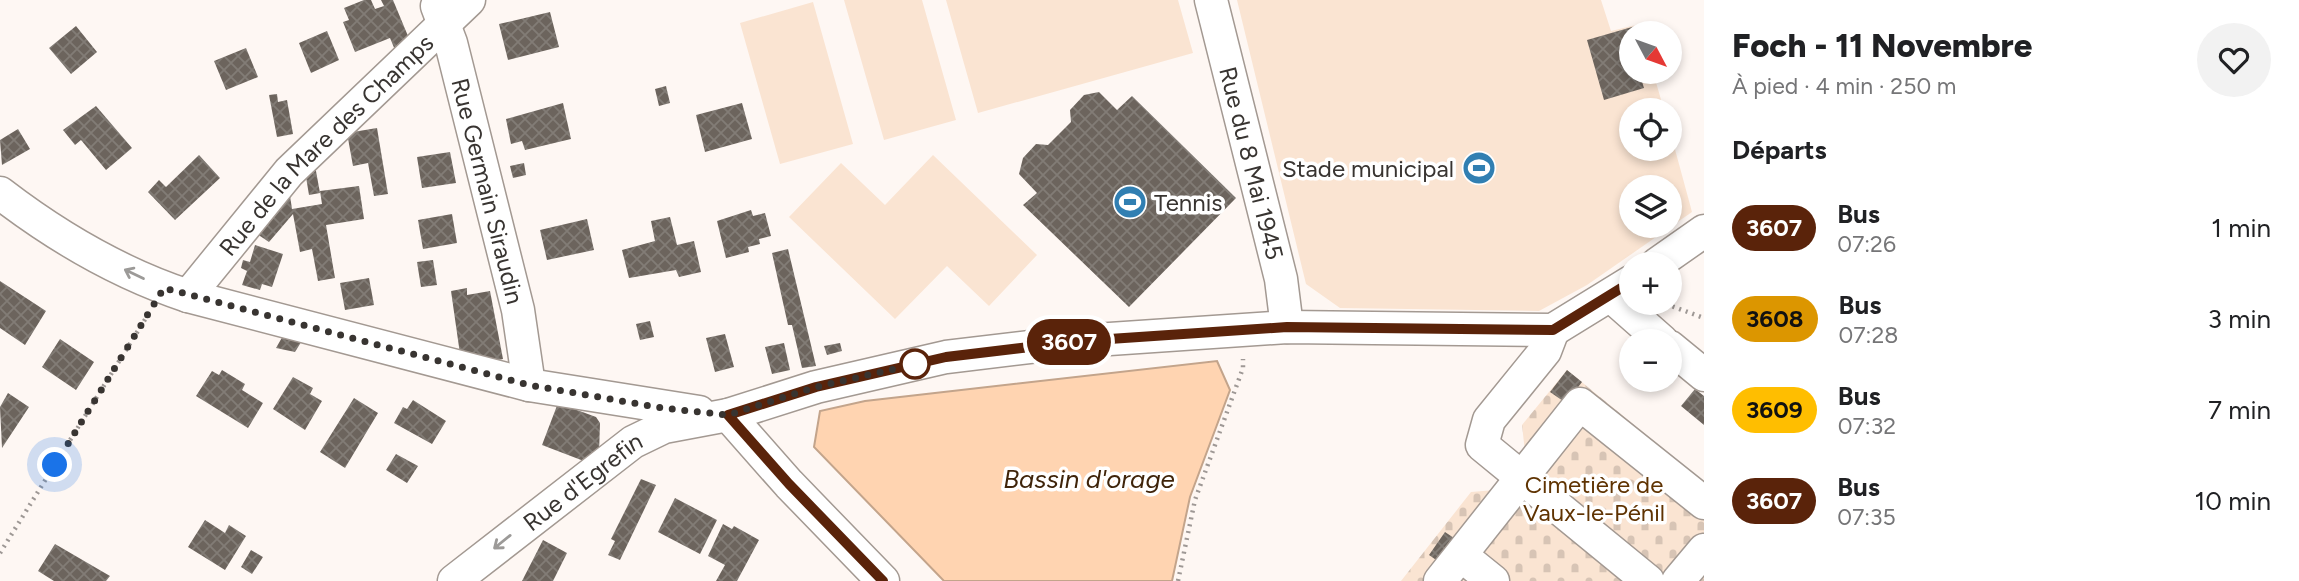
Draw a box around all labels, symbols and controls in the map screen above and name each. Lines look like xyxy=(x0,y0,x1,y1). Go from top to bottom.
north arrow xyxy=(1619,21,1682,84)
map controls xyxy=(1619,21,1682,392)
button: heart xyxy=(2197,23,2271,97)
text: Foch - 11 Novembre xyxy=(1732,26,2032,65)
street label: Rue de la Mare des Champs xyxy=(212,28,439,261)
street label: Rue du 8 Mai 1945 xyxy=(1214,63,1290,262)
text: À pied · 4 min · 250 m xyxy=(1732,72,1956,100)
street label: Rue Germain Siraudin xyxy=(446,75,530,307)
button: locate xyxy=(1619,98,1682,161)
text: Départs xyxy=(1732,134,1827,166)
sports icon: Stade municipal xyxy=(1460,149,1498,187)
place label: Stade municipal xyxy=(1282,154,1454,183)
button: layers xyxy=(1619,175,1682,238)
sports icon: Tennis xyxy=(1111,183,1149,221)
place label: Tennis xyxy=(1154,188,1222,217)
text: Bus xyxy=(1837,198,1880,230)
text: 1 min xyxy=(2211,212,2271,244)
text: 3607 xyxy=(1746,213,1802,242)
text: 07:26 xyxy=(1837,230,1896,258)
button: + xyxy=(1619,252,1682,315)
one-way arrow xyxy=(124,266,145,280)
text: Bus xyxy=(1839,289,1881,321)
text: 3 min xyxy=(2208,303,2271,335)
text: 3608 xyxy=(1746,304,1804,333)
line badge: 3607 xyxy=(1020,319,1118,365)
text: 07:28 xyxy=(1839,321,1898,349)
text: 3607 xyxy=(1041,327,1097,356)
button: − xyxy=(1619,329,1682,392)
unlabelled marker xyxy=(900,349,930,379)
text: Bus xyxy=(1838,380,1881,412)
text: 7 min xyxy=(2208,394,2271,426)
text: 3609 xyxy=(1746,395,1803,424)
text: 07:32 xyxy=(1838,412,1896,440)
street label: Rue d'Egrefin xyxy=(517,425,647,537)
your location xyxy=(37,447,72,482)
water label: Bassin d'orage xyxy=(1003,463,1175,495)
park label: Cimetière de Vaux-le-Pénil xyxy=(1523,470,1665,527)
text: Bus xyxy=(1837,471,1880,503)
text: 10 min xyxy=(2195,485,2271,517)
text: 3607 xyxy=(1746,486,1802,515)
text: 07:35 xyxy=(1837,503,1896,531)
one-way arrow xyxy=(494,534,512,550)

